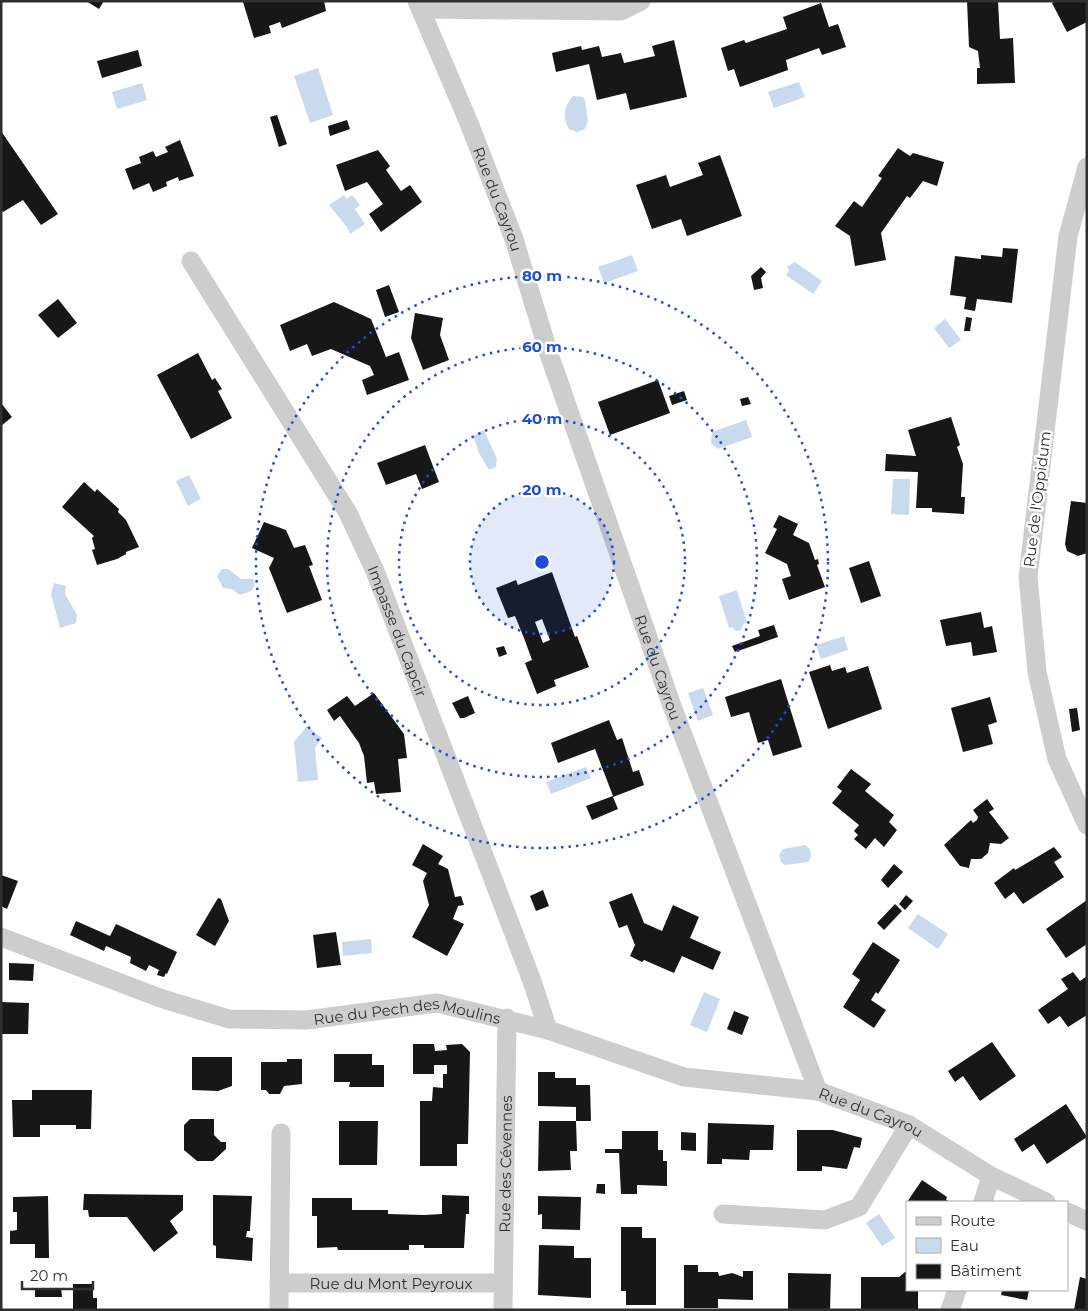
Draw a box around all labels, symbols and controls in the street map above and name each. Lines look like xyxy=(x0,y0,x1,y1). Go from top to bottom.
street label: Rue du Cayrou xyxy=(470,144,527,254)
text: 80 m xyxy=(522,266,562,285)
text: 60 m xyxy=(522,337,562,356)
text: 40 m xyxy=(522,409,562,428)
street label: Rue de l'Oppidum xyxy=(1019,430,1055,568)
text: 20 m xyxy=(522,480,562,499)
centre of rings xyxy=(533,553,551,571)
street label: Impasse du Capcir xyxy=(364,562,432,699)
street label: Rue du Cayrou xyxy=(631,612,686,723)
street label: Rue du Pech des Moulins xyxy=(312,993,503,1028)
street label: Rue du Cayrou xyxy=(816,1083,927,1141)
street label: Rue des Cévennes xyxy=(495,1095,515,1233)
legend xyxy=(906,1201,1068,1291)
text: Route xyxy=(950,1211,995,1230)
text: Eau xyxy=(950,1236,979,1255)
scale bar xyxy=(22,1258,94,1290)
text: Bâtiment xyxy=(950,1261,1022,1280)
text: 20 m xyxy=(30,1266,68,1285)
street label: Rue du Mont Peyroux xyxy=(309,1274,473,1293)

